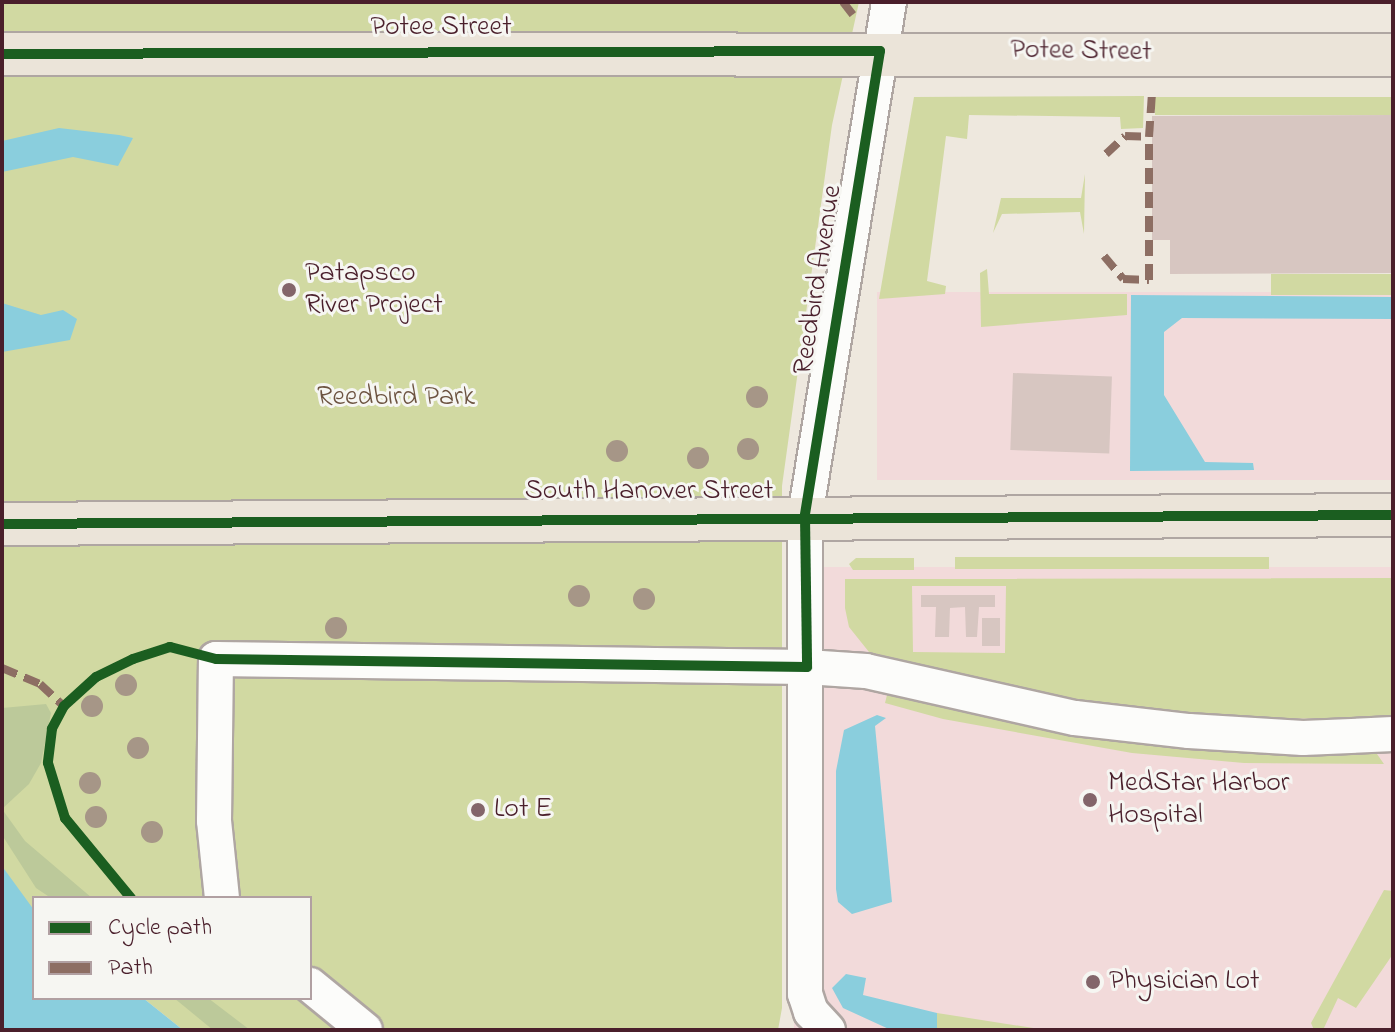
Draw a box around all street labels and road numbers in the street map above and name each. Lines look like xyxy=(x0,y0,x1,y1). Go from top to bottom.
street label: Potee Street xyxy=(370,11,512,45)
street label: Potee Street xyxy=(1010,34,1152,70)
street label: Reedbird Avenue xyxy=(787,183,851,377)
street label: South Hanover Street xyxy=(525,475,773,509)

